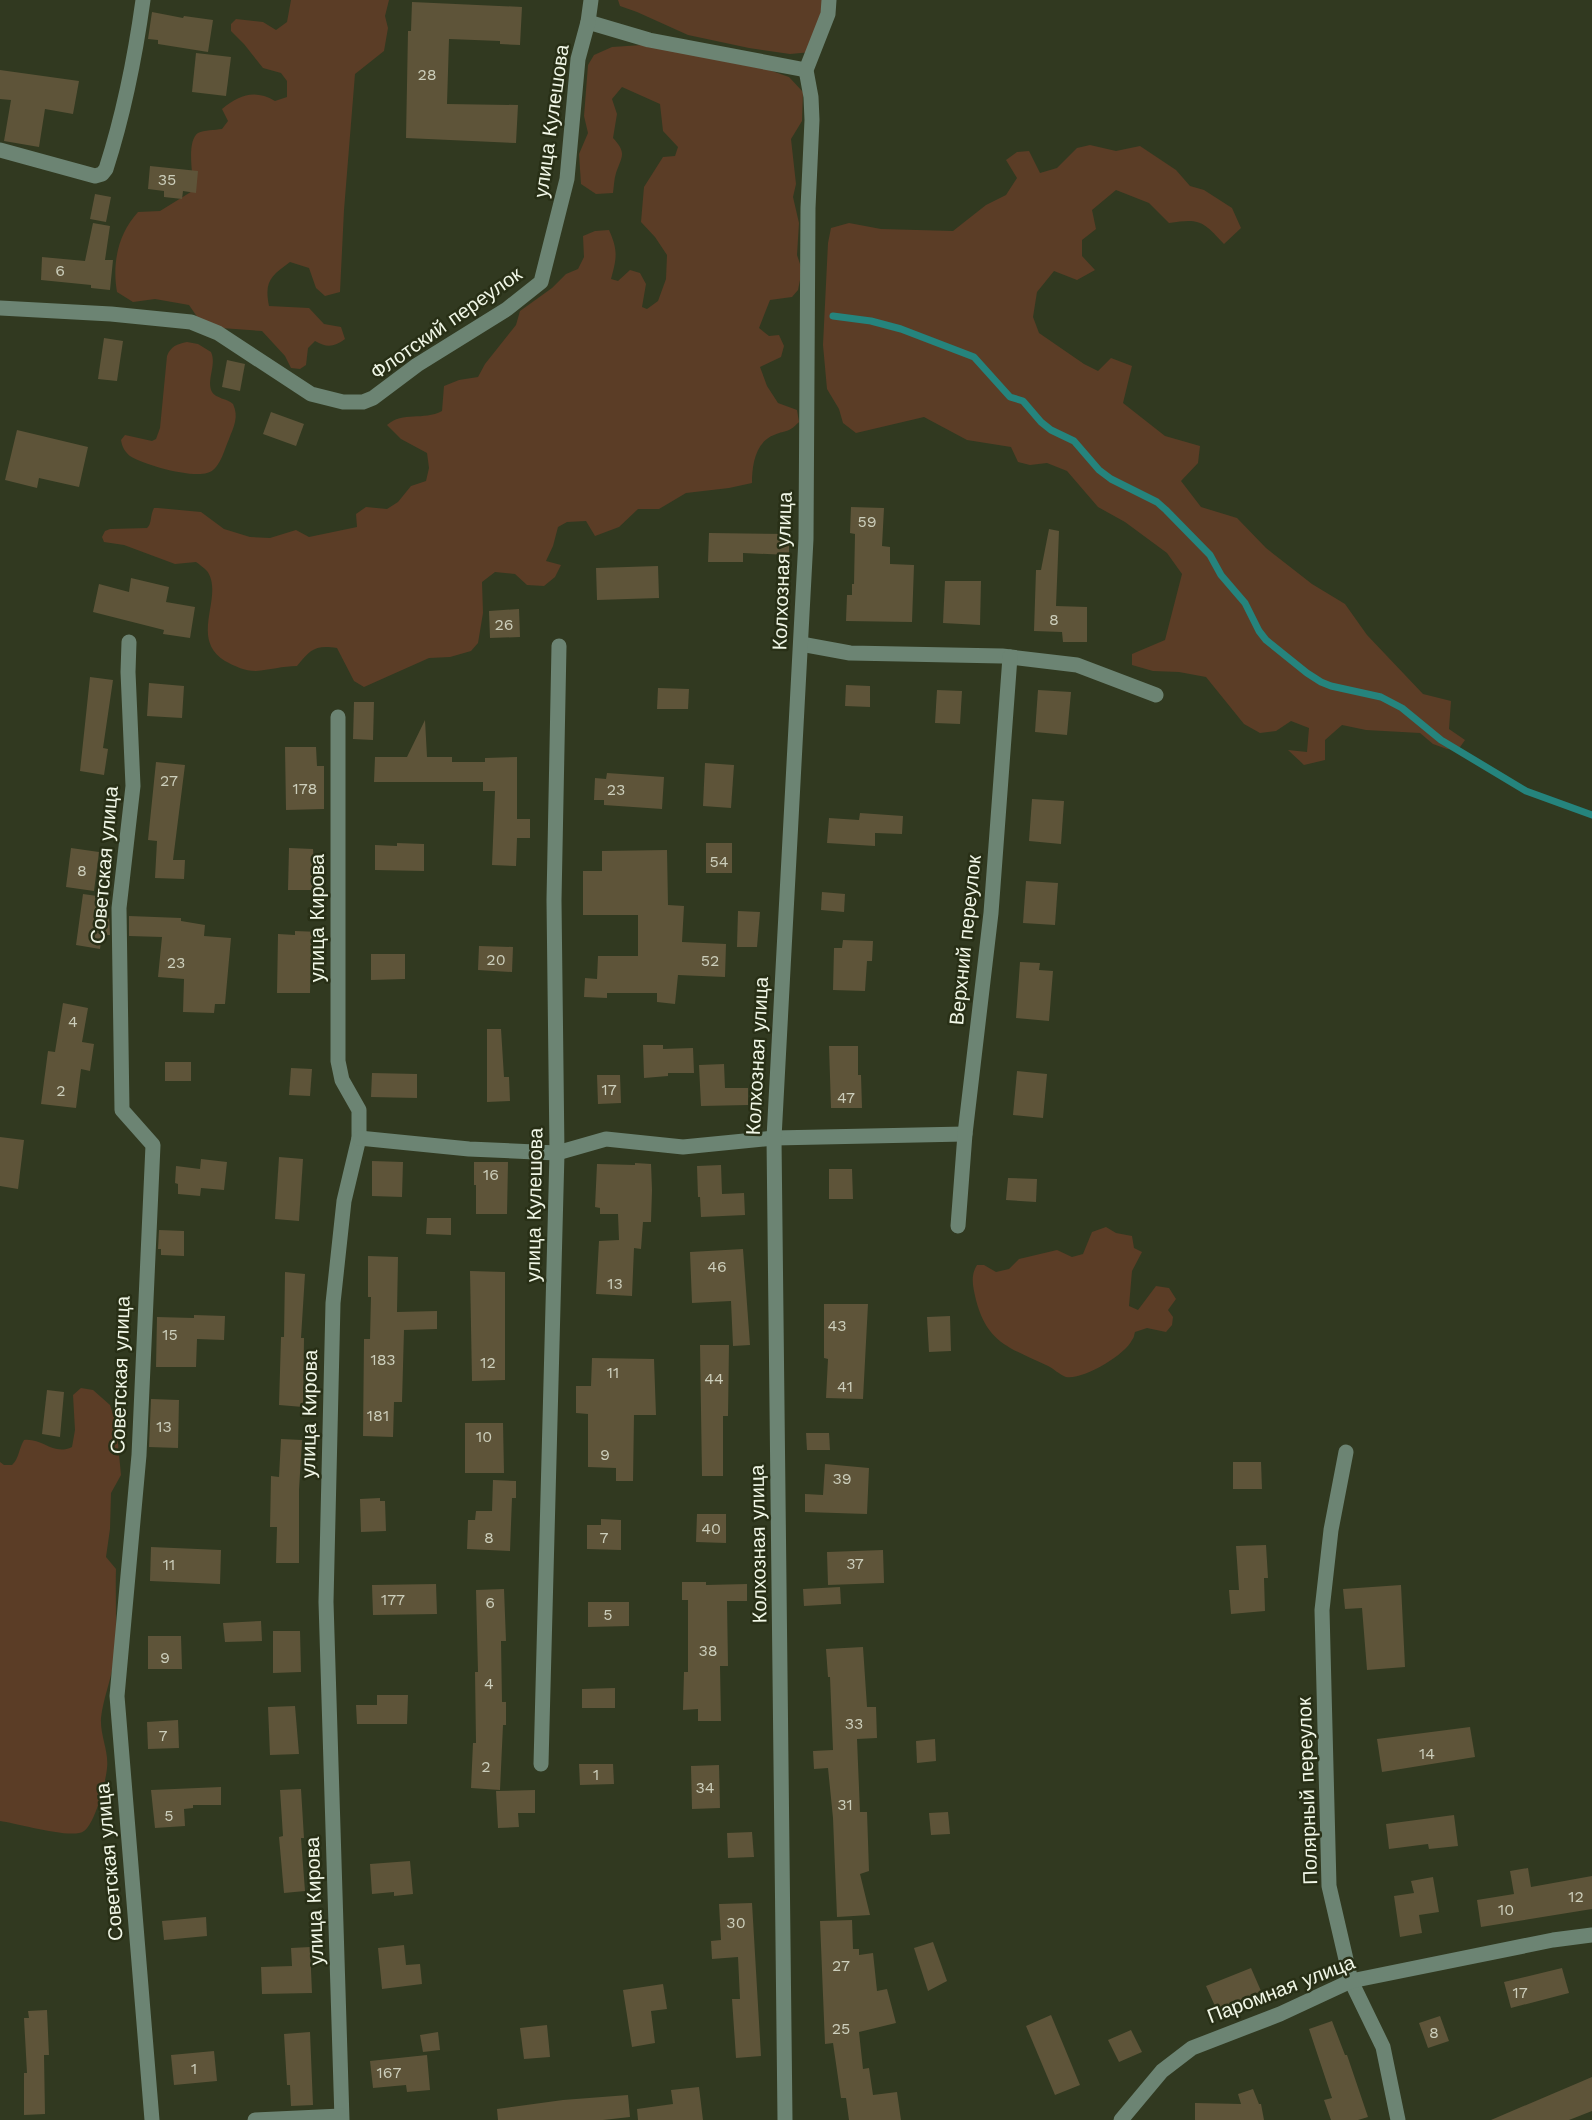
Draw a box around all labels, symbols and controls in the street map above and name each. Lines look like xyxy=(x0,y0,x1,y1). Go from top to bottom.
street label: улица Кулешова xyxy=(528,42,574,199)
house number: 28 xyxy=(417,65,437,84)
house number: 35 xyxy=(158,170,176,189)
house number: 6 xyxy=(55,261,65,280)
street label: Флотский переулок xyxy=(366,262,527,384)
street label: Колхозная улица xyxy=(767,490,797,651)
house number: 59 xyxy=(857,512,877,531)
house number: 8 xyxy=(1049,610,1059,629)
house number: 26 xyxy=(494,615,514,634)
house number: 27 xyxy=(160,771,178,790)
house number: 178 xyxy=(293,779,317,798)
house number: 23 xyxy=(607,780,625,799)
street label: Советская улица xyxy=(85,784,123,945)
house number: 54 xyxy=(709,852,729,871)
street label: улица Кирова xyxy=(305,853,329,982)
street label: Верхний переулок xyxy=(944,854,986,1026)
house number: 8 xyxy=(77,861,87,880)
house number: 20 xyxy=(486,950,506,969)
house number: 52 xyxy=(701,951,719,970)
house number: 23 xyxy=(167,953,185,972)
street label: Колхозная улица xyxy=(741,975,773,1136)
house number: 4 xyxy=(68,1012,78,1031)
house number: 17 xyxy=(601,1080,617,1099)
house number: 2 xyxy=(56,1081,66,1100)
house number: 47 xyxy=(837,1088,855,1107)
street label: улица Кулешова xyxy=(521,1127,547,1282)
house number: 16 xyxy=(483,1165,499,1184)
house number: 46 xyxy=(707,1257,727,1276)
house number: 13 xyxy=(607,1274,623,1293)
street label: Советская улица xyxy=(105,1295,135,1455)
house number: 43 xyxy=(827,1316,847,1335)
house number: 15 xyxy=(162,1325,178,1344)
street label: улица Кирова xyxy=(296,1349,322,1478)
house number: 183 xyxy=(370,1350,396,1369)
house number: 12 xyxy=(480,1353,496,1372)
house number: 11 xyxy=(607,1363,619,1382)
house number: 44 xyxy=(704,1369,724,1388)
house number: 41 xyxy=(837,1377,853,1396)
house number: 181 xyxy=(367,1406,389,1425)
house number: 13 xyxy=(156,1417,172,1436)
house number: 10 xyxy=(476,1427,492,1446)
house number: 9 xyxy=(600,1445,610,1464)
street label: Колхозная улица xyxy=(745,1464,771,1624)
house number: 39 xyxy=(832,1469,852,1488)
house number: 40 xyxy=(701,1519,721,1538)
house number: 8 xyxy=(484,1528,494,1547)
house number: 7 xyxy=(600,1528,609,1547)
house number: 37 xyxy=(846,1554,864,1573)
house number: 11 xyxy=(163,1555,175,1574)
house number: 177 xyxy=(381,1590,405,1609)
house number: 6 xyxy=(485,1593,495,1612)
house number: 5 xyxy=(603,1605,613,1624)
house number: 38 xyxy=(698,1641,718,1660)
house number: 9 xyxy=(160,1648,170,1667)
house number: 4 xyxy=(484,1674,494,1693)
street label: Полярный переулок xyxy=(1292,1697,1322,1885)
house number: 33 xyxy=(845,1714,863,1733)
house number: 7 xyxy=(159,1726,168,1745)
house number: 14 xyxy=(1419,1744,1435,1763)
house number: 2 xyxy=(481,1757,491,1776)
house number: 1 xyxy=(593,1765,599,1784)
house number: 34 xyxy=(695,1778,715,1797)
street label: Советская улица xyxy=(90,1781,128,1942)
house number: 31 xyxy=(837,1795,853,1814)
house number: 5 xyxy=(164,1806,174,1825)
street label: улица Кирова xyxy=(300,1836,328,1966)
house number: 12 xyxy=(1568,1887,1584,1906)
house number: 10 xyxy=(1498,1900,1514,1919)
house number: 30 xyxy=(726,1913,746,1932)
street label: Паромная улица xyxy=(1204,1949,1359,2028)
house number: 27 xyxy=(832,1956,850,1975)
house number: 17 xyxy=(1512,1983,1528,2002)
house number: 25 xyxy=(832,2019,850,2038)
house number: 8 xyxy=(1429,2023,1439,2042)
house number: 1 xyxy=(191,2059,197,2078)
house number: 167 xyxy=(377,2063,401,2082)

